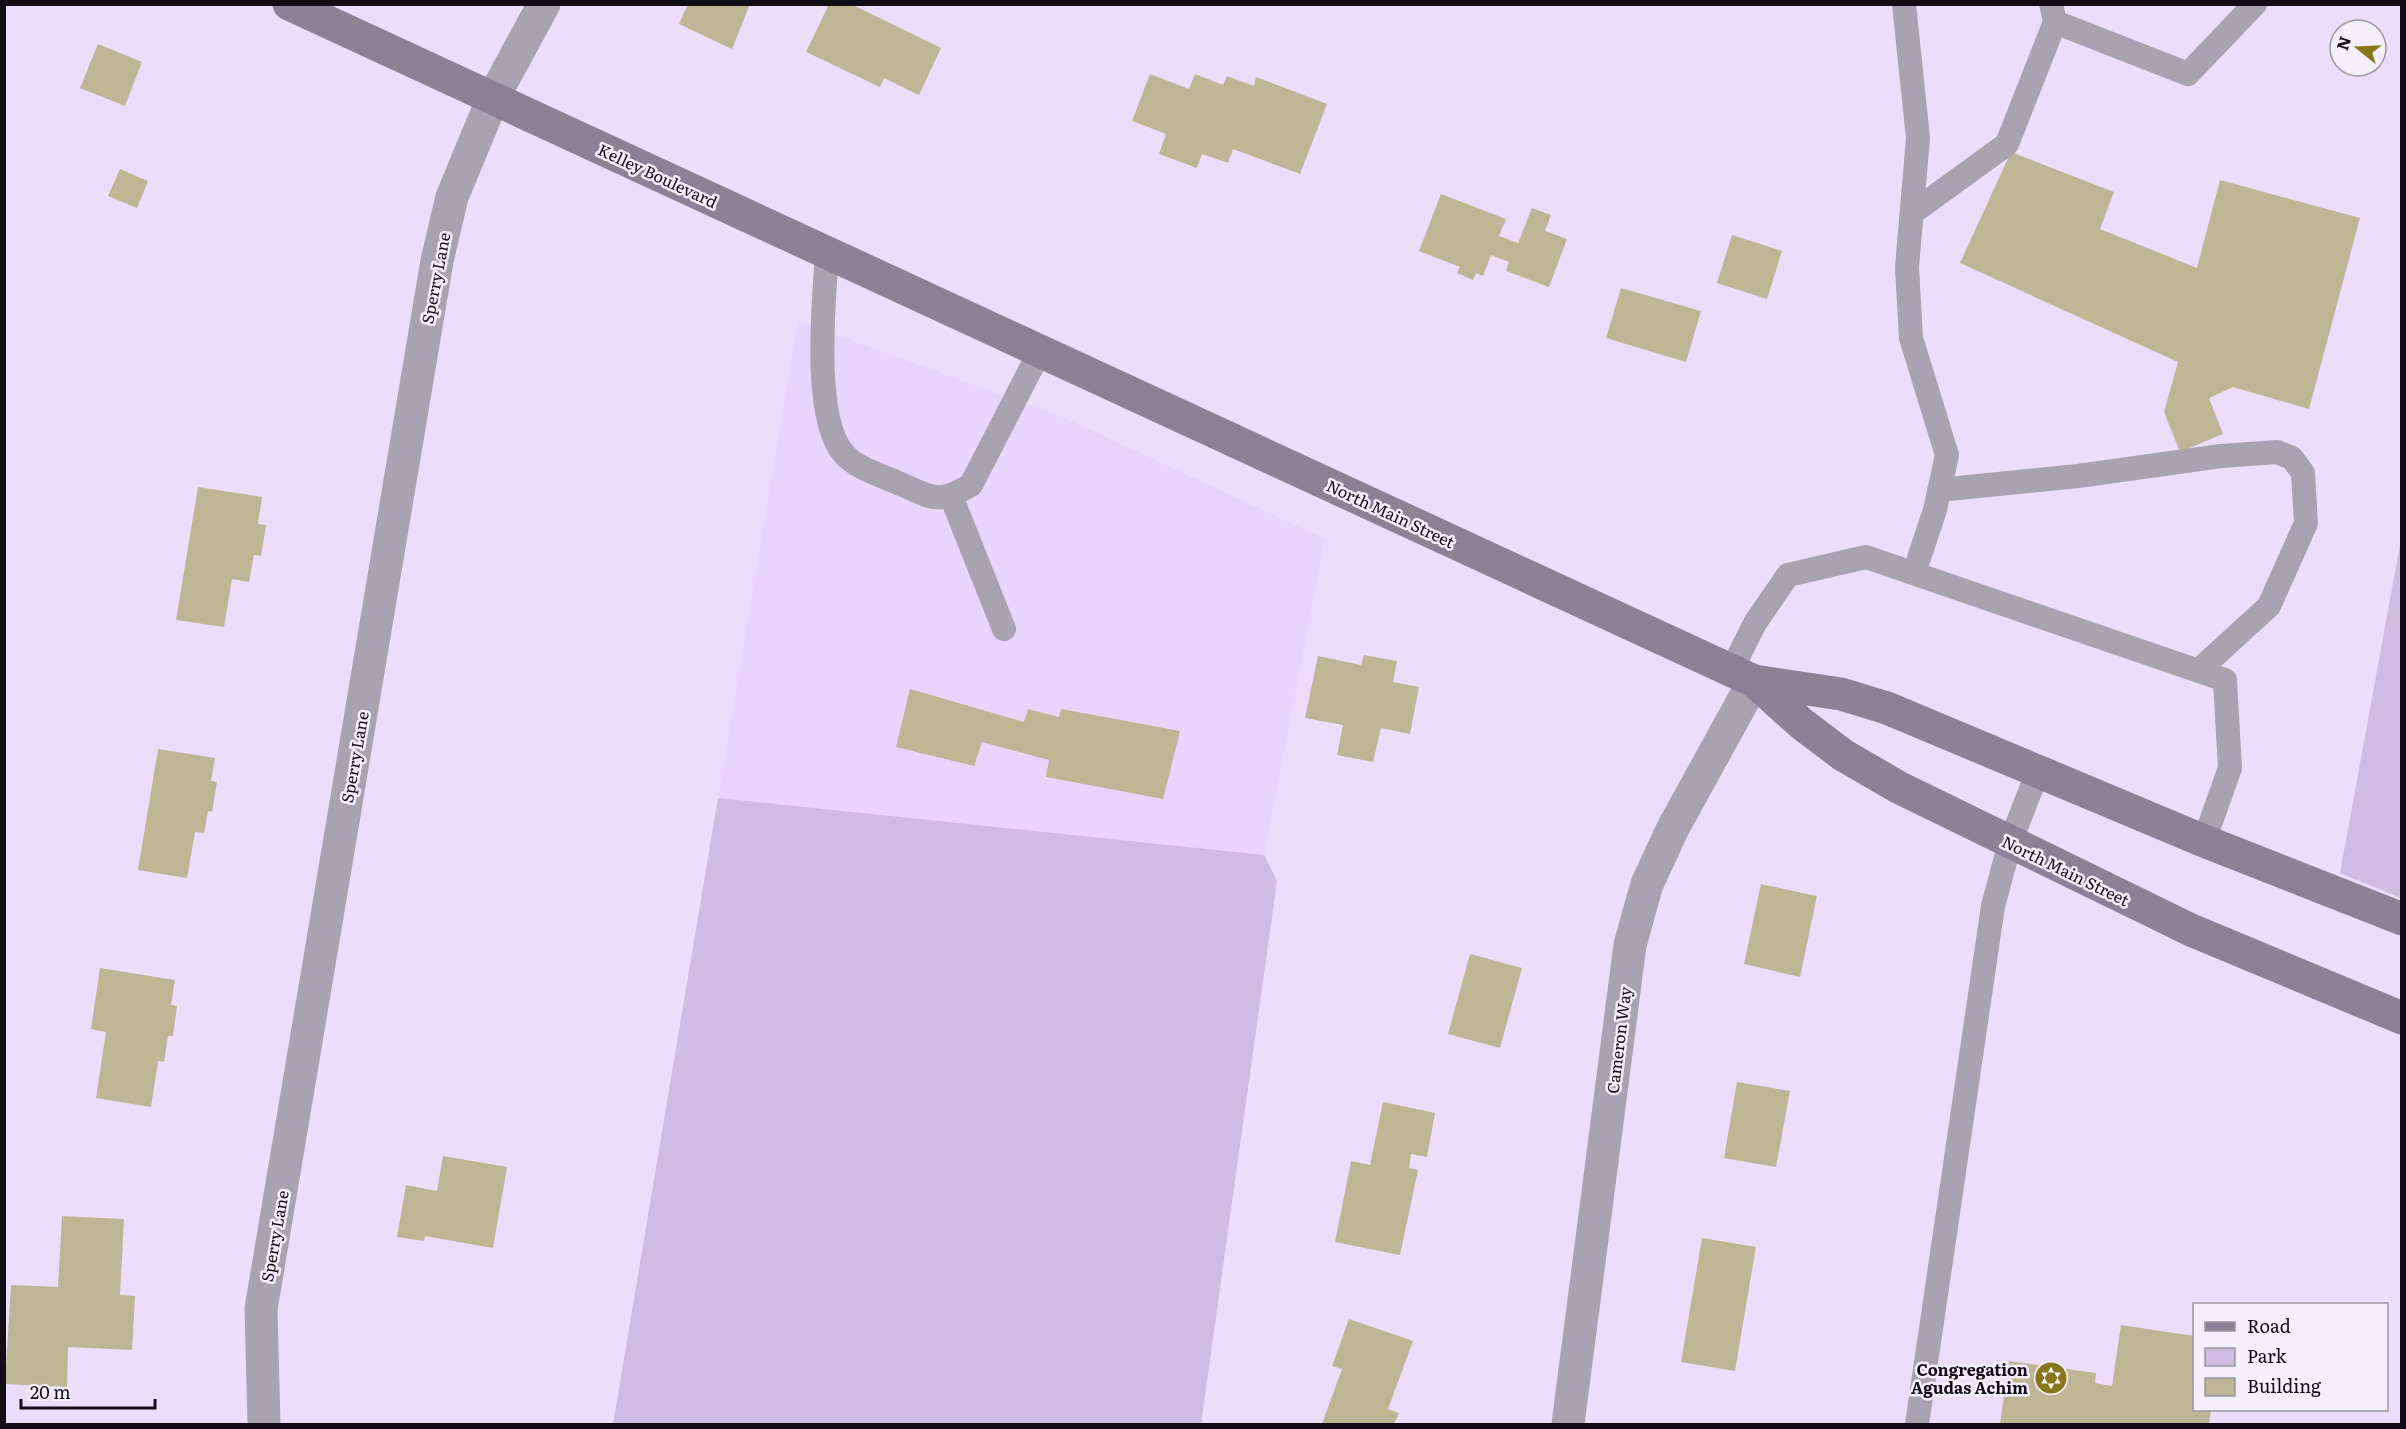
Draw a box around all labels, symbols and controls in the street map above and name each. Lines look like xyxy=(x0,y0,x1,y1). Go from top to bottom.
north arrow xyxy=(2328,18,2388,78)
text: N xyxy=(2329,33,2356,53)
street label: Kelley Boulevard xyxy=(594,137,722,213)
street label: Sperry Lane xyxy=(414,230,456,326)
street label: North Main Street xyxy=(1323,473,1459,553)
street label: Sperry Lane xyxy=(334,709,374,805)
street label: North Main Street xyxy=(1998,829,2134,911)
street label: Cameron Way xyxy=(1600,984,1637,1095)
street label: Sperry Lane xyxy=(254,1188,294,1284)
legend xyxy=(2193,1303,2388,1411)
text: Road xyxy=(2247,1312,2291,1339)
text: Park xyxy=(2247,1342,2288,1369)
place label: Congregation Agudas Achim xyxy=(1911,1357,2028,1399)
synagogue icon: Congregation Agudas Achim xyxy=(2033,1360,2069,1396)
scale bar xyxy=(21,1372,154,1410)
text: Building xyxy=(2247,1372,2322,1399)
text: 20 m xyxy=(30,1378,71,1405)

